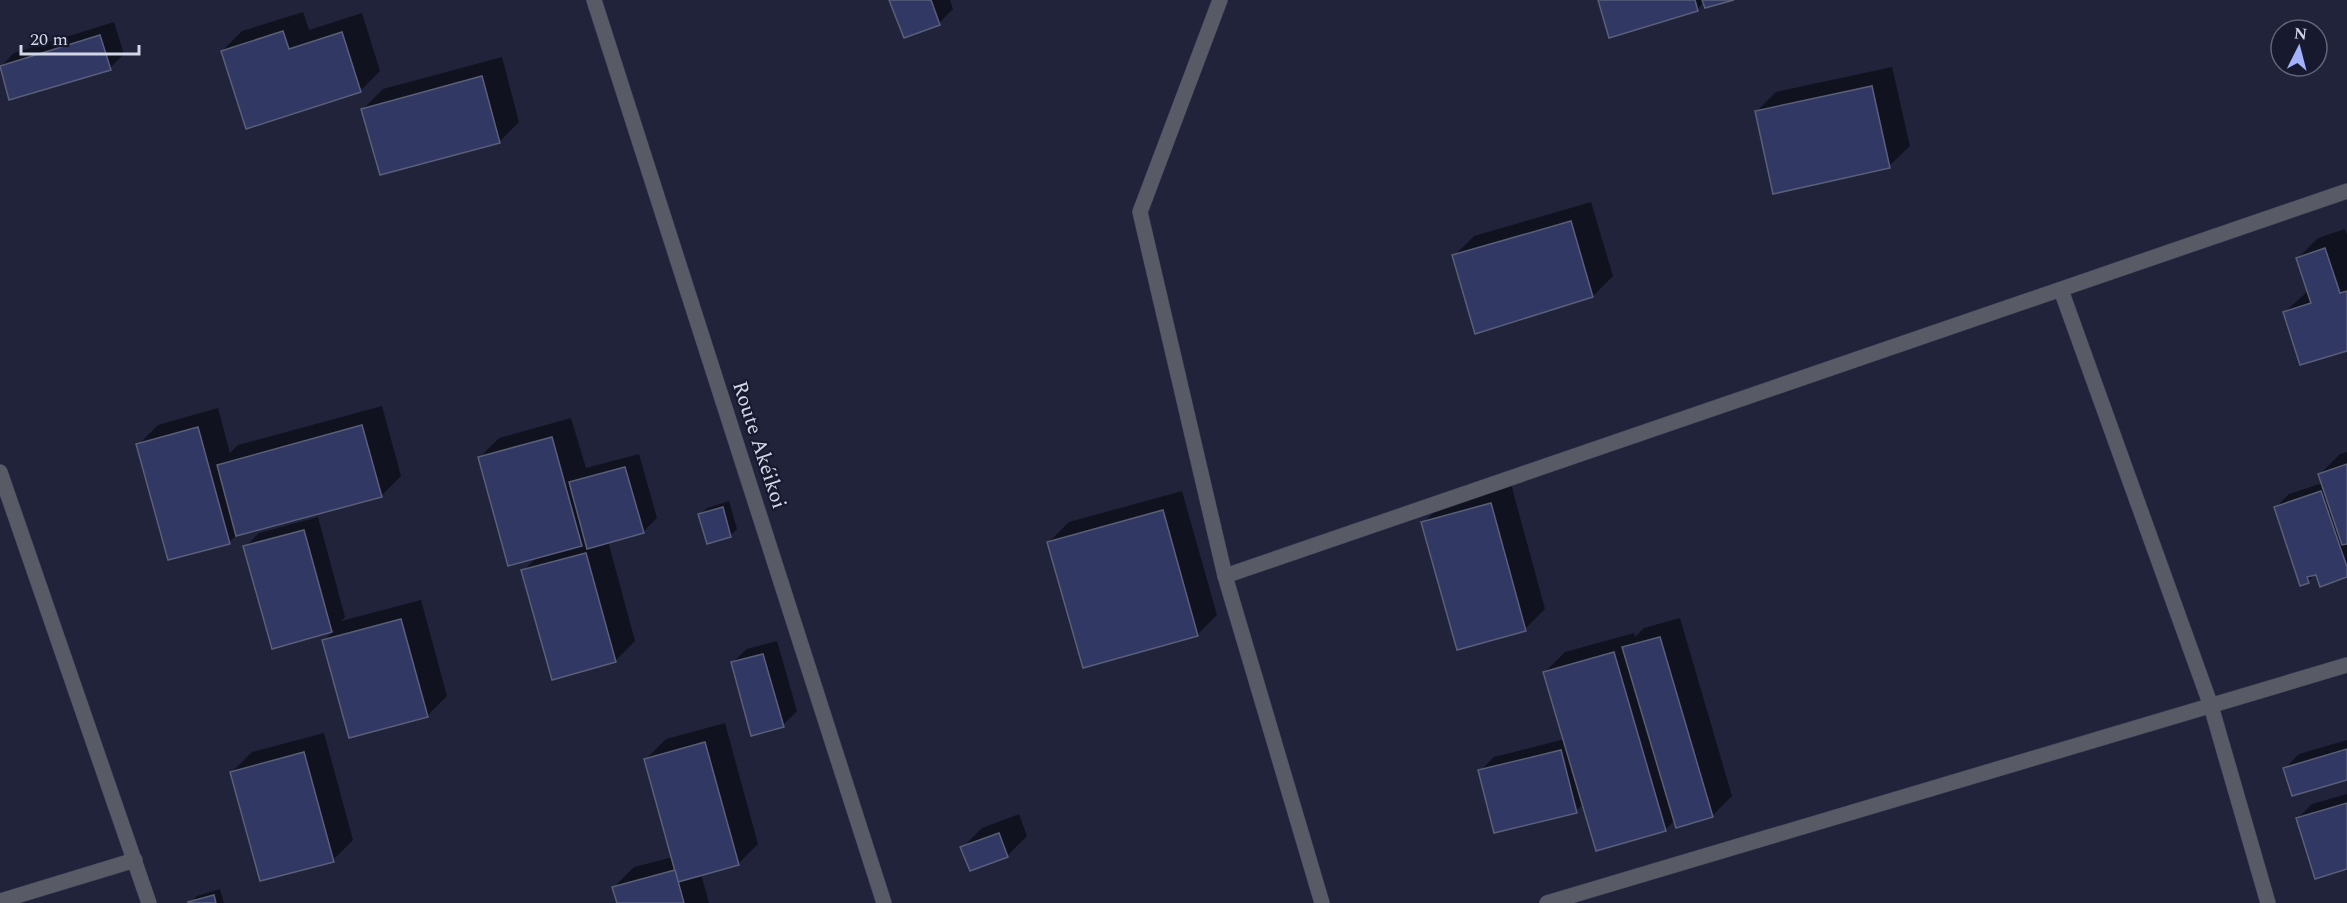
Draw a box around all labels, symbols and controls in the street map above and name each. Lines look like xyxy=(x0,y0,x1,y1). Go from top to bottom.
scale bar xyxy=(21,18,140,56)
north arrow xyxy=(2269,18,2329,78)
text: N xyxy=(2293,21,2308,47)
text: 20 m xyxy=(30,26,68,53)
street label: Route Akéikoi xyxy=(723,377,795,513)

